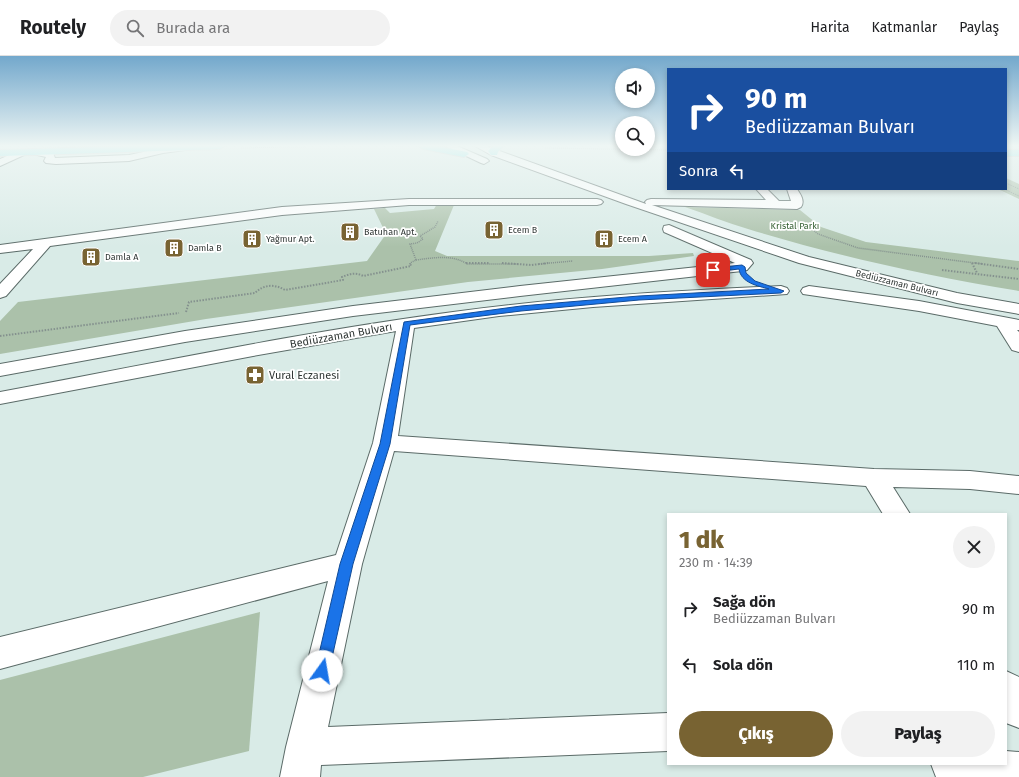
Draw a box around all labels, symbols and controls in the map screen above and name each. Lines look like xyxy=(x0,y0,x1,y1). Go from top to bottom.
search box xyxy=(110,10,390,46)
text: Routely xyxy=(20,16,86,39)
icon: search xyxy=(124,17,146,39)
text: Burada ara xyxy=(156,19,230,37)
text: Harita xyxy=(811,19,850,36)
text: Katmanlar xyxy=(872,19,937,36)
text: Paylaş xyxy=(959,19,999,36)
map controls xyxy=(615,68,655,156)
button: sound xyxy=(615,68,655,108)
text: 90 m xyxy=(745,82,807,115)
icon: right xyxy=(679,84,731,136)
button: search xyxy=(615,116,655,156)
text: Bediüzzaman Bulvarı xyxy=(745,116,915,138)
icon: left xyxy=(726,160,748,182)
text: Sonra xyxy=(679,162,718,180)
building icon: Ecem B xyxy=(483,219,505,241)
building icon: Batuhan Apt. xyxy=(339,221,361,243)
park label: Kristal Parkı xyxy=(771,221,819,231)
place label: Ecem B xyxy=(508,225,538,235)
place label: Batuhan Apt. xyxy=(364,227,417,237)
building icon: Yağmur Apt. xyxy=(241,228,263,250)
building icon: Ecem A xyxy=(593,228,615,250)
place label: Yağmur Apt. xyxy=(266,234,314,244)
place label: Ecem A xyxy=(618,234,648,244)
building icon: Damla B xyxy=(163,237,185,259)
place label: Damla B xyxy=(188,243,222,253)
building icon: Damla A xyxy=(80,246,102,268)
place label: Damla A xyxy=(105,252,139,262)
pin xyxy=(696,253,730,287)
icon: arrive xyxy=(702,259,724,281)
street label: Bediüzzaman Bulvarı xyxy=(855,268,939,298)
street label: Bediüzzaman Bulvarı xyxy=(289,320,393,351)
pharmacy icon: Vural Eczanesi xyxy=(244,364,266,386)
place label: Vural Eczanesi xyxy=(269,369,339,382)
text: 1 dk xyxy=(679,526,724,554)
button: close xyxy=(953,526,995,568)
text: 230 m · 14:39 xyxy=(679,555,753,570)
text: Sağa dön xyxy=(713,593,776,611)
icon: right xyxy=(679,598,701,620)
text: 90 m xyxy=(962,600,995,618)
text: Bediüzzaman Bulvarı xyxy=(713,611,836,626)
position arrow xyxy=(301,650,343,692)
icon: left xyxy=(679,654,701,676)
text: Sola dön xyxy=(713,656,773,674)
text: 110 m xyxy=(957,656,995,674)
button: Çıkış xyxy=(679,711,833,757)
button: Paylaş xyxy=(841,711,995,757)

